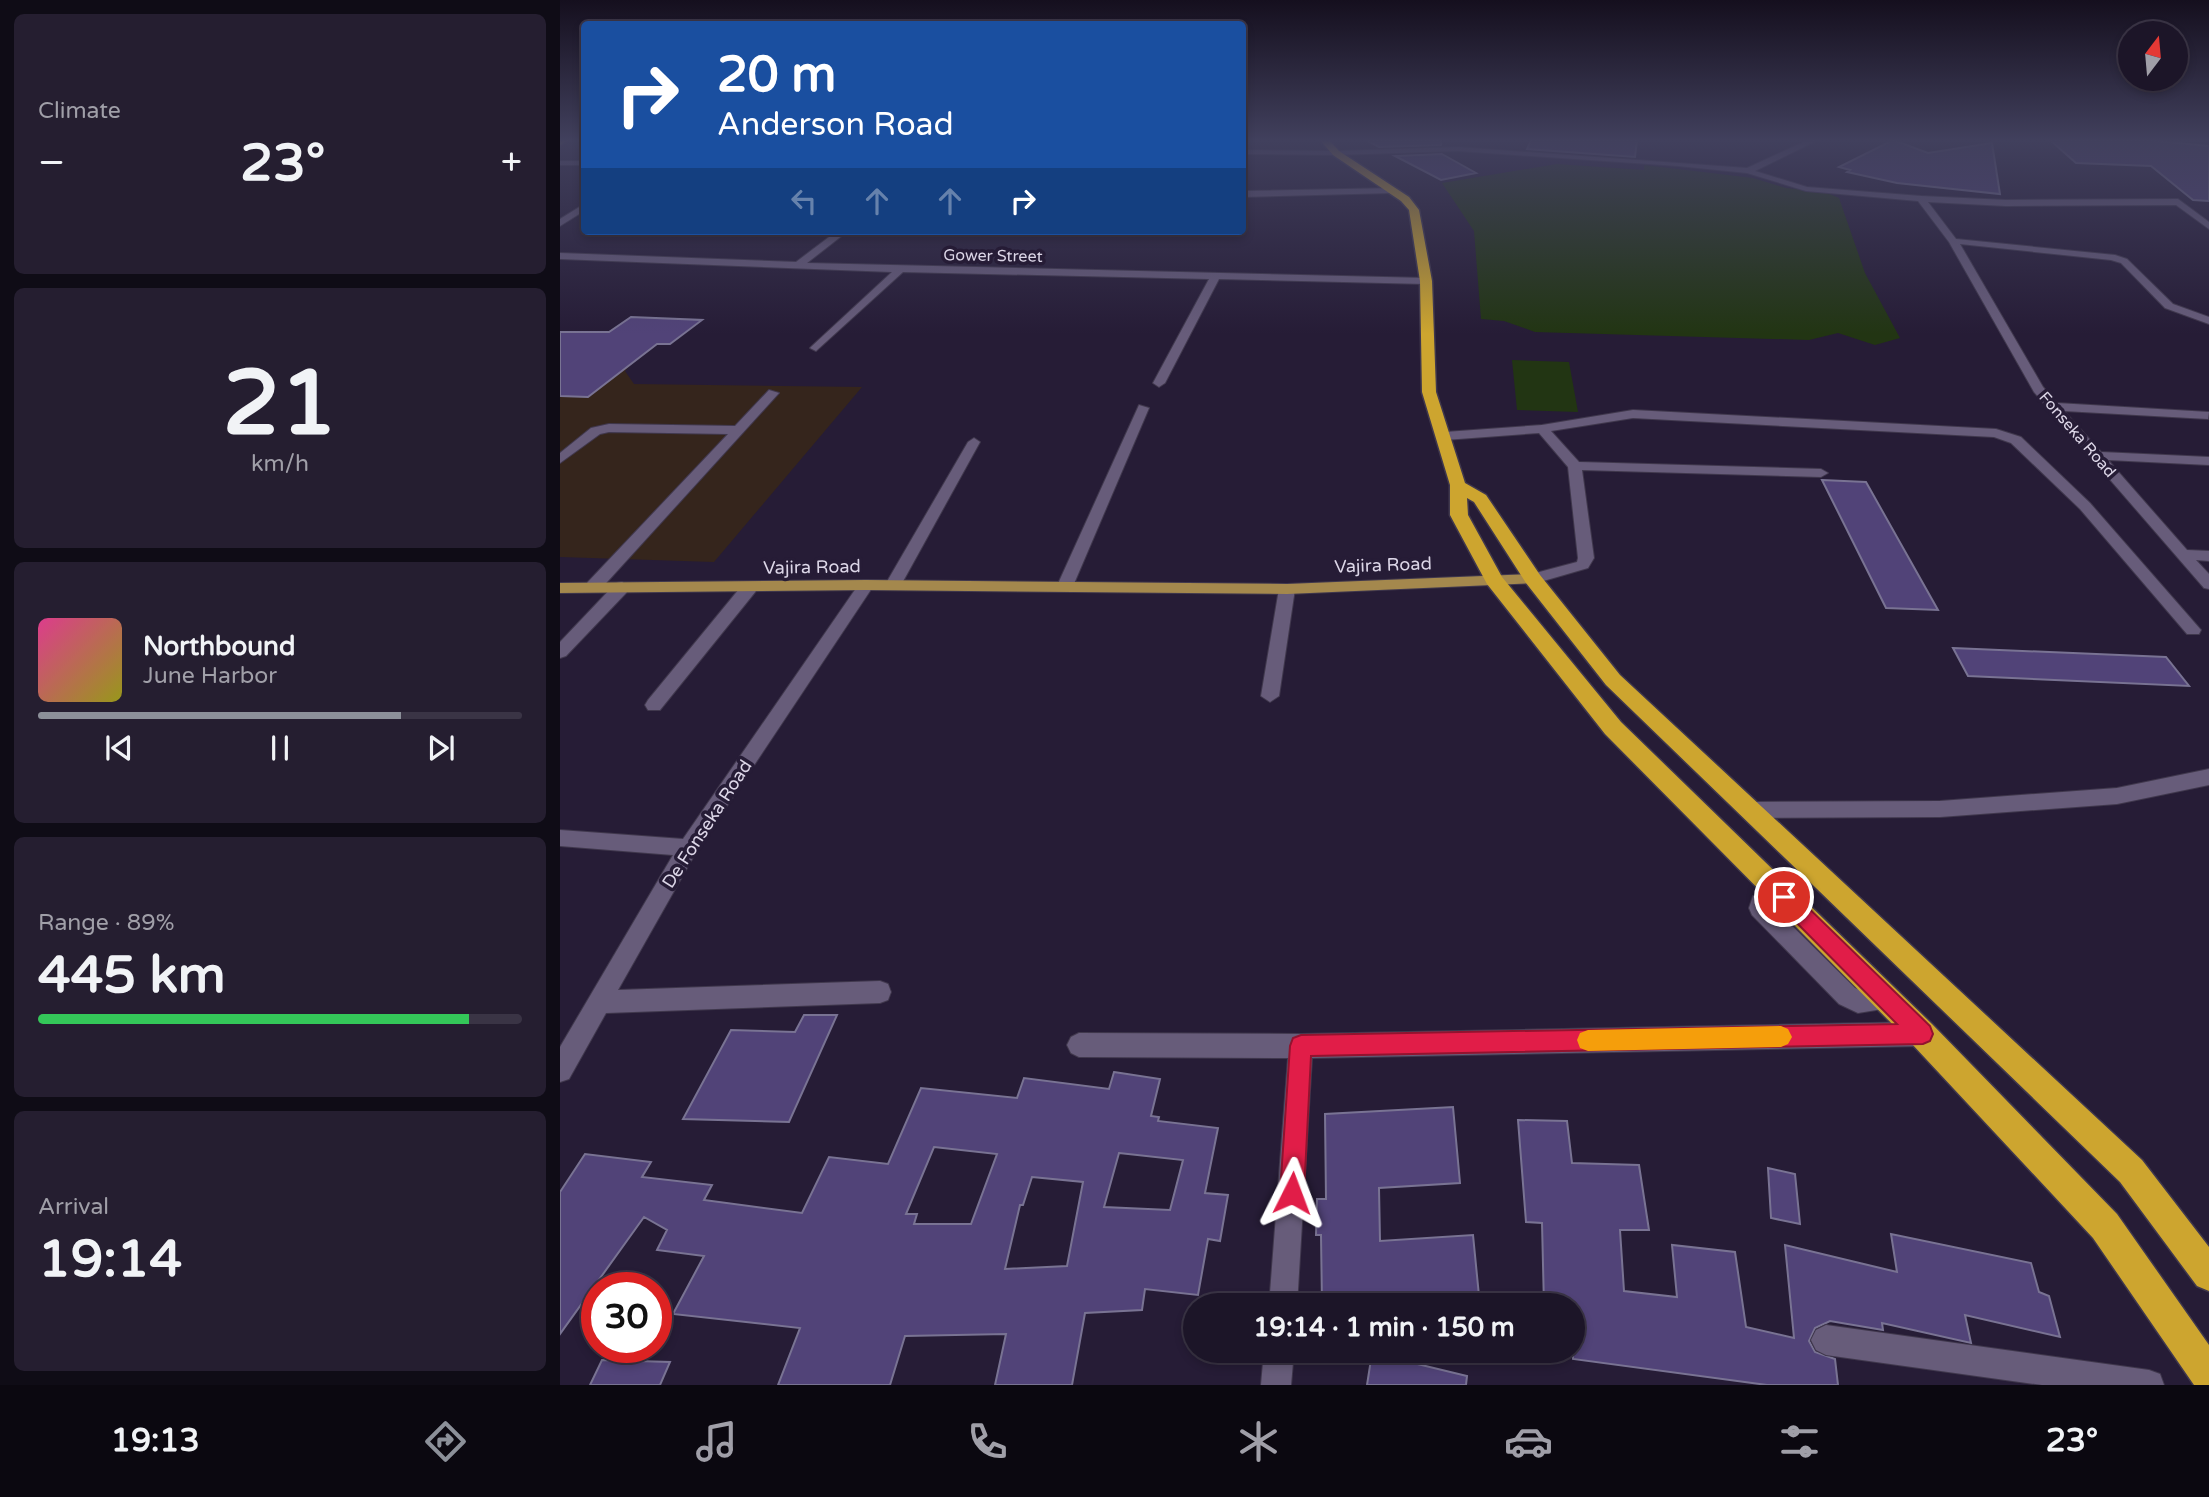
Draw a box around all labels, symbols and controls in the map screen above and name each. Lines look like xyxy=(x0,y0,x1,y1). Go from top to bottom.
north arrow xyxy=(2118,21,2188,91)
map controls xyxy=(2118,21,2188,91)
text: 20 m xyxy=(717,46,836,105)
icon: right xyxy=(602,49,693,140)
text: Climate xyxy=(38,97,121,125)
text: Anderson Road xyxy=(717,106,954,144)
text: 23° xyxy=(240,132,325,195)
text: − xyxy=(38,140,65,186)
text: + xyxy=(501,140,522,186)
icon: left xyxy=(785,182,823,220)
icon: ahead xyxy=(858,182,896,220)
icon: ahead xyxy=(931,182,969,220)
icon: right xyxy=(1004,182,1042,220)
street label: Gower Street xyxy=(943,245,1043,267)
text: 21 xyxy=(223,349,337,459)
street label: Fonseka Road xyxy=(2035,388,2120,482)
text: km/h xyxy=(251,450,309,478)
street label: Vajira Road xyxy=(1334,552,1432,578)
street label: Vajira Road xyxy=(763,555,861,579)
text: Northbound xyxy=(143,631,295,662)
text: June Harbor xyxy=(143,662,277,690)
icon: previous xyxy=(100,729,138,767)
icon: pause xyxy=(261,729,299,767)
icon: next xyxy=(422,729,460,767)
street label: De Fonseka Road xyxy=(657,756,757,892)
pin xyxy=(1754,867,1814,927)
icon: arrive xyxy=(1765,878,1803,916)
text: Range · 89% xyxy=(38,909,174,937)
text: 445 km xyxy=(38,944,226,1007)
position arrow xyxy=(1255,1156,1329,1230)
text: Arrival xyxy=(38,1193,109,1221)
text: 19:14 xyxy=(38,1228,182,1291)
speed limit sign: 30 xyxy=(581,1272,672,1363)
text: 19:14 · 1 min · 150 m xyxy=(1253,1312,1515,1343)
icon: directions xyxy=(421,1417,470,1466)
icon: music xyxy=(692,1417,741,1466)
icon: phone xyxy=(963,1417,1012,1466)
icon: climate xyxy=(1234,1417,1283,1466)
icon: car xyxy=(1504,1417,1553,1466)
icon: filters xyxy=(1775,1417,1824,1466)
text: 19:13 xyxy=(111,1422,200,1460)
text: 23° xyxy=(2046,1422,2098,1460)

